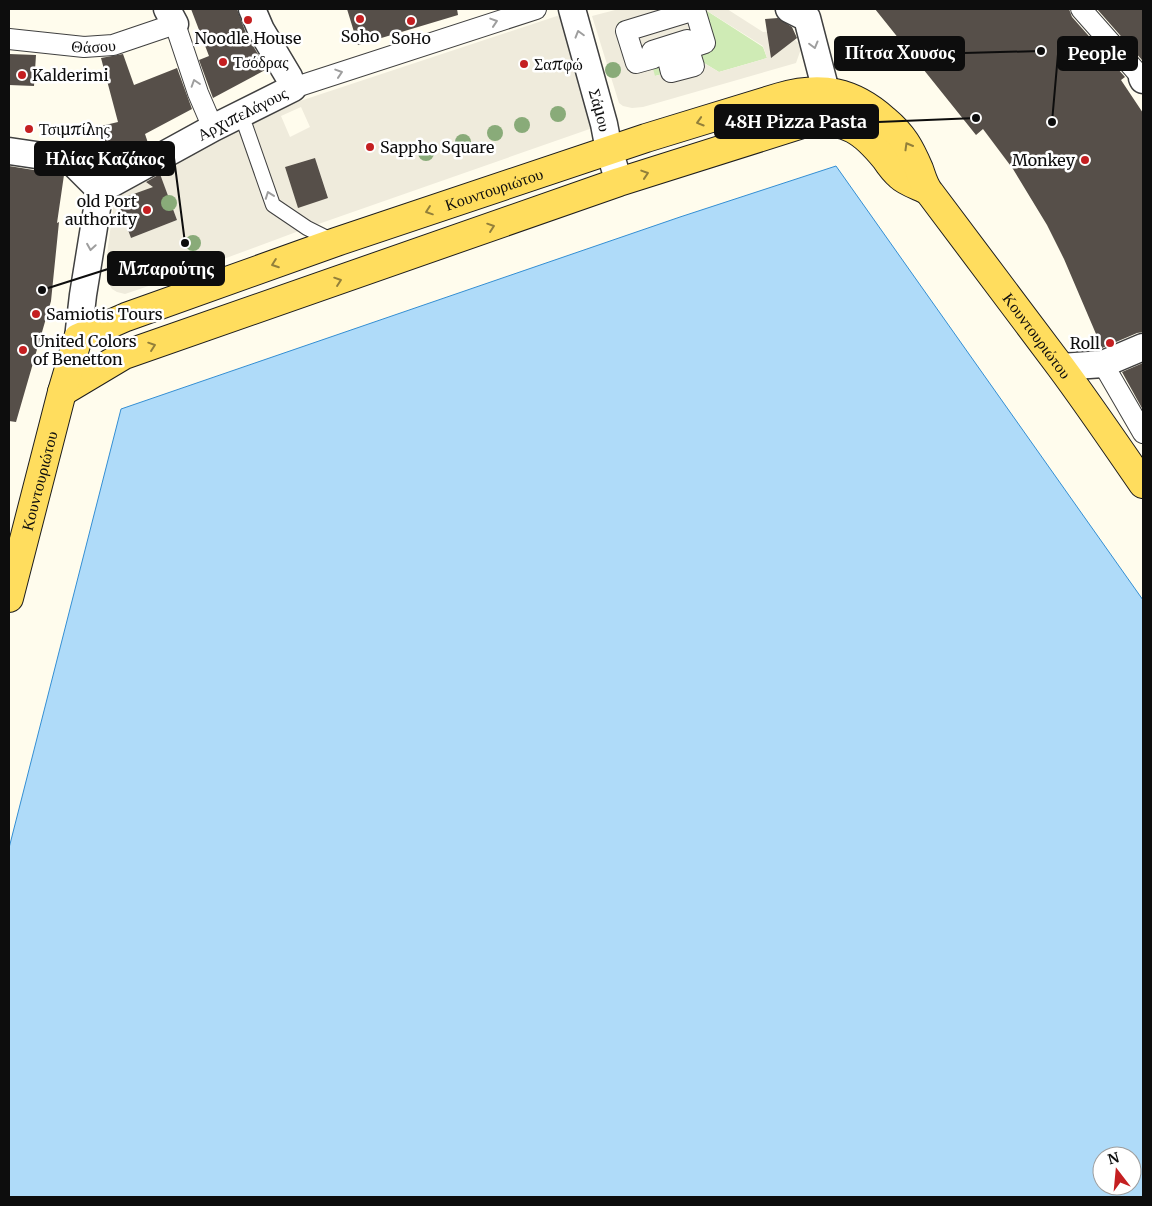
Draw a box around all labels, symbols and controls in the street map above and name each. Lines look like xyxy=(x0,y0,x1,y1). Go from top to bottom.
marker: Soho xyxy=(354,13,366,25)
marker: Noodle House xyxy=(242,14,254,26)
marker: SoΗo xyxy=(405,15,417,27)
one-way arrow xyxy=(489,18,497,28)
place label: Soho xyxy=(341,26,379,46)
place label: Noodle House xyxy=(195,28,301,48)
place label: SoΗo xyxy=(391,28,431,48)
one-way arrow xyxy=(574,30,585,39)
street label: Θάσου xyxy=(70,35,117,57)
callout: Πίτσα Χουσος xyxy=(835,37,964,70)
callout: People xyxy=(1058,37,1137,70)
one-way arrow xyxy=(808,40,818,48)
text: Πίτσα Χουσος xyxy=(845,41,955,64)
text: People xyxy=(1067,42,1127,65)
place label: Τσόδρας xyxy=(233,52,289,72)
place label: Σαπφώ xyxy=(534,54,583,74)
marker: Τσόδρας xyxy=(217,56,229,68)
marker: Σαπφώ xyxy=(518,58,530,70)
place label: Kalderimi xyxy=(32,65,109,85)
one-way arrow xyxy=(334,68,343,78)
marker: Kalderimi xyxy=(16,69,28,81)
one-way arrow xyxy=(191,79,201,87)
street label: Αρχιπελάγους xyxy=(194,82,291,145)
street label: Σάμου xyxy=(585,86,615,133)
callout: 48H Pizza Pasta xyxy=(715,105,878,138)
text: 48H Pizza Pasta xyxy=(725,110,867,133)
one-way arrow xyxy=(696,116,704,126)
place label: Τσιμπίλης xyxy=(39,119,111,139)
marker: Τσιμπίλης xyxy=(23,123,35,135)
place label: Sappho Square xyxy=(380,137,494,157)
marker: Sappho Square xyxy=(364,141,376,153)
callout: Ηλίας Καζάκος xyxy=(35,142,174,175)
one-way arrow xyxy=(904,142,914,151)
text: Ηλίας Καζάκος xyxy=(46,147,165,170)
place label: Monkey xyxy=(1012,150,1076,170)
marker: Monkey xyxy=(1079,154,1091,166)
street label: Κουντουριώτου xyxy=(442,163,546,215)
one-way arrow xyxy=(640,170,649,180)
place label: old Port authority xyxy=(65,191,138,229)
one-way arrow xyxy=(265,191,275,200)
marker: old Port authority xyxy=(141,204,153,216)
one-way arrow xyxy=(425,205,434,215)
one-way arrow xyxy=(487,223,495,233)
one-way arrow xyxy=(86,243,96,252)
callout: Μπαρούτης xyxy=(108,252,224,285)
text: Μπαρούτης xyxy=(118,257,214,280)
one-way arrow xyxy=(272,258,280,268)
one-way arrow xyxy=(333,277,342,287)
street label: Κουντουριώτου xyxy=(999,289,1076,383)
place label: Samiotis Tours xyxy=(46,304,163,324)
marker: Samiotis Tours xyxy=(30,308,42,320)
place label: United Colors of Benetton xyxy=(33,331,137,369)
place label: Roll xyxy=(1070,333,1100,353)
marker: Roll xyxy=(1104,337,1116,349)
one-way arrow xyxy=(147,342,155,352)
marker: United Colors of Benetton xyxy=(17,344,29,356)
street label: Κουντουριώτου xyxy=(17,429,62,533)
north arrow xyxy=(1092,1146,1142,1196)
text: N xyxy=(1106,1148,1121,1169)

